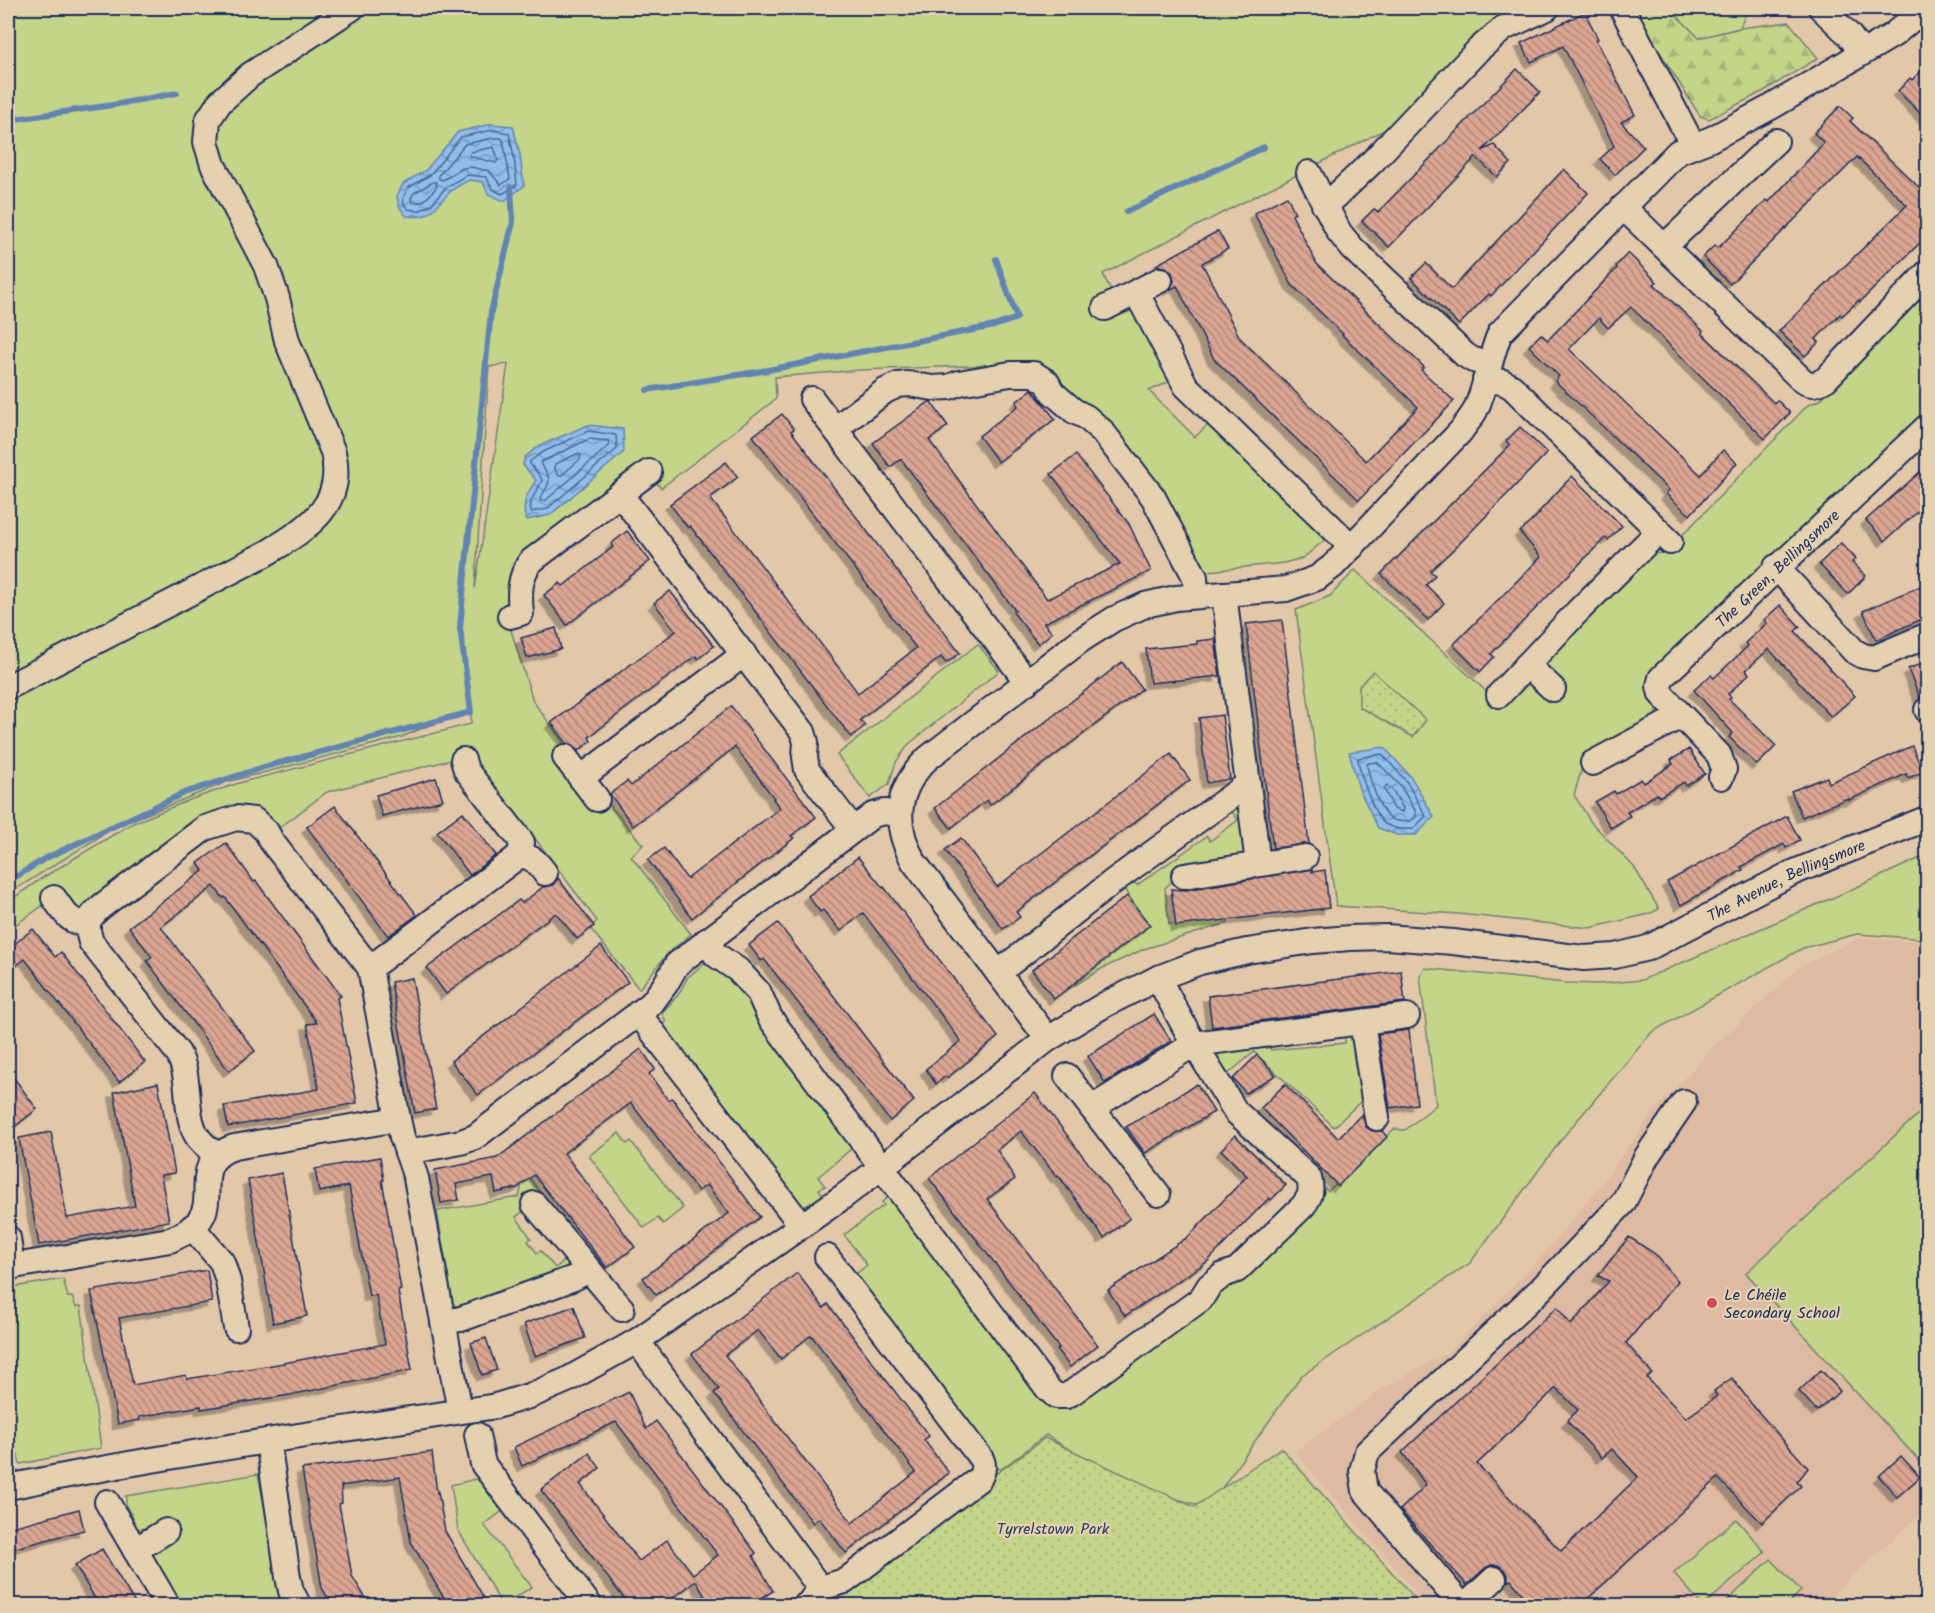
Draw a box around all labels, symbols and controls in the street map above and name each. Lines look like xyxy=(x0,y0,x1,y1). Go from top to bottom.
street label: The Green, Bellingsmore xyxy=(1710,504,1846,634)
street label: The Avenue, Bellingsmore xyxy=(1703,834,1870,929)
place label: Le Chéile Secondary School xyxy=(1724,1283,1840,1326)
marker: Le Chéile Secondary School xyxy=(1705,1296,1719,1310)
park label: Tyrrelstown Park xyxy=(997,1517,1110,1542)

